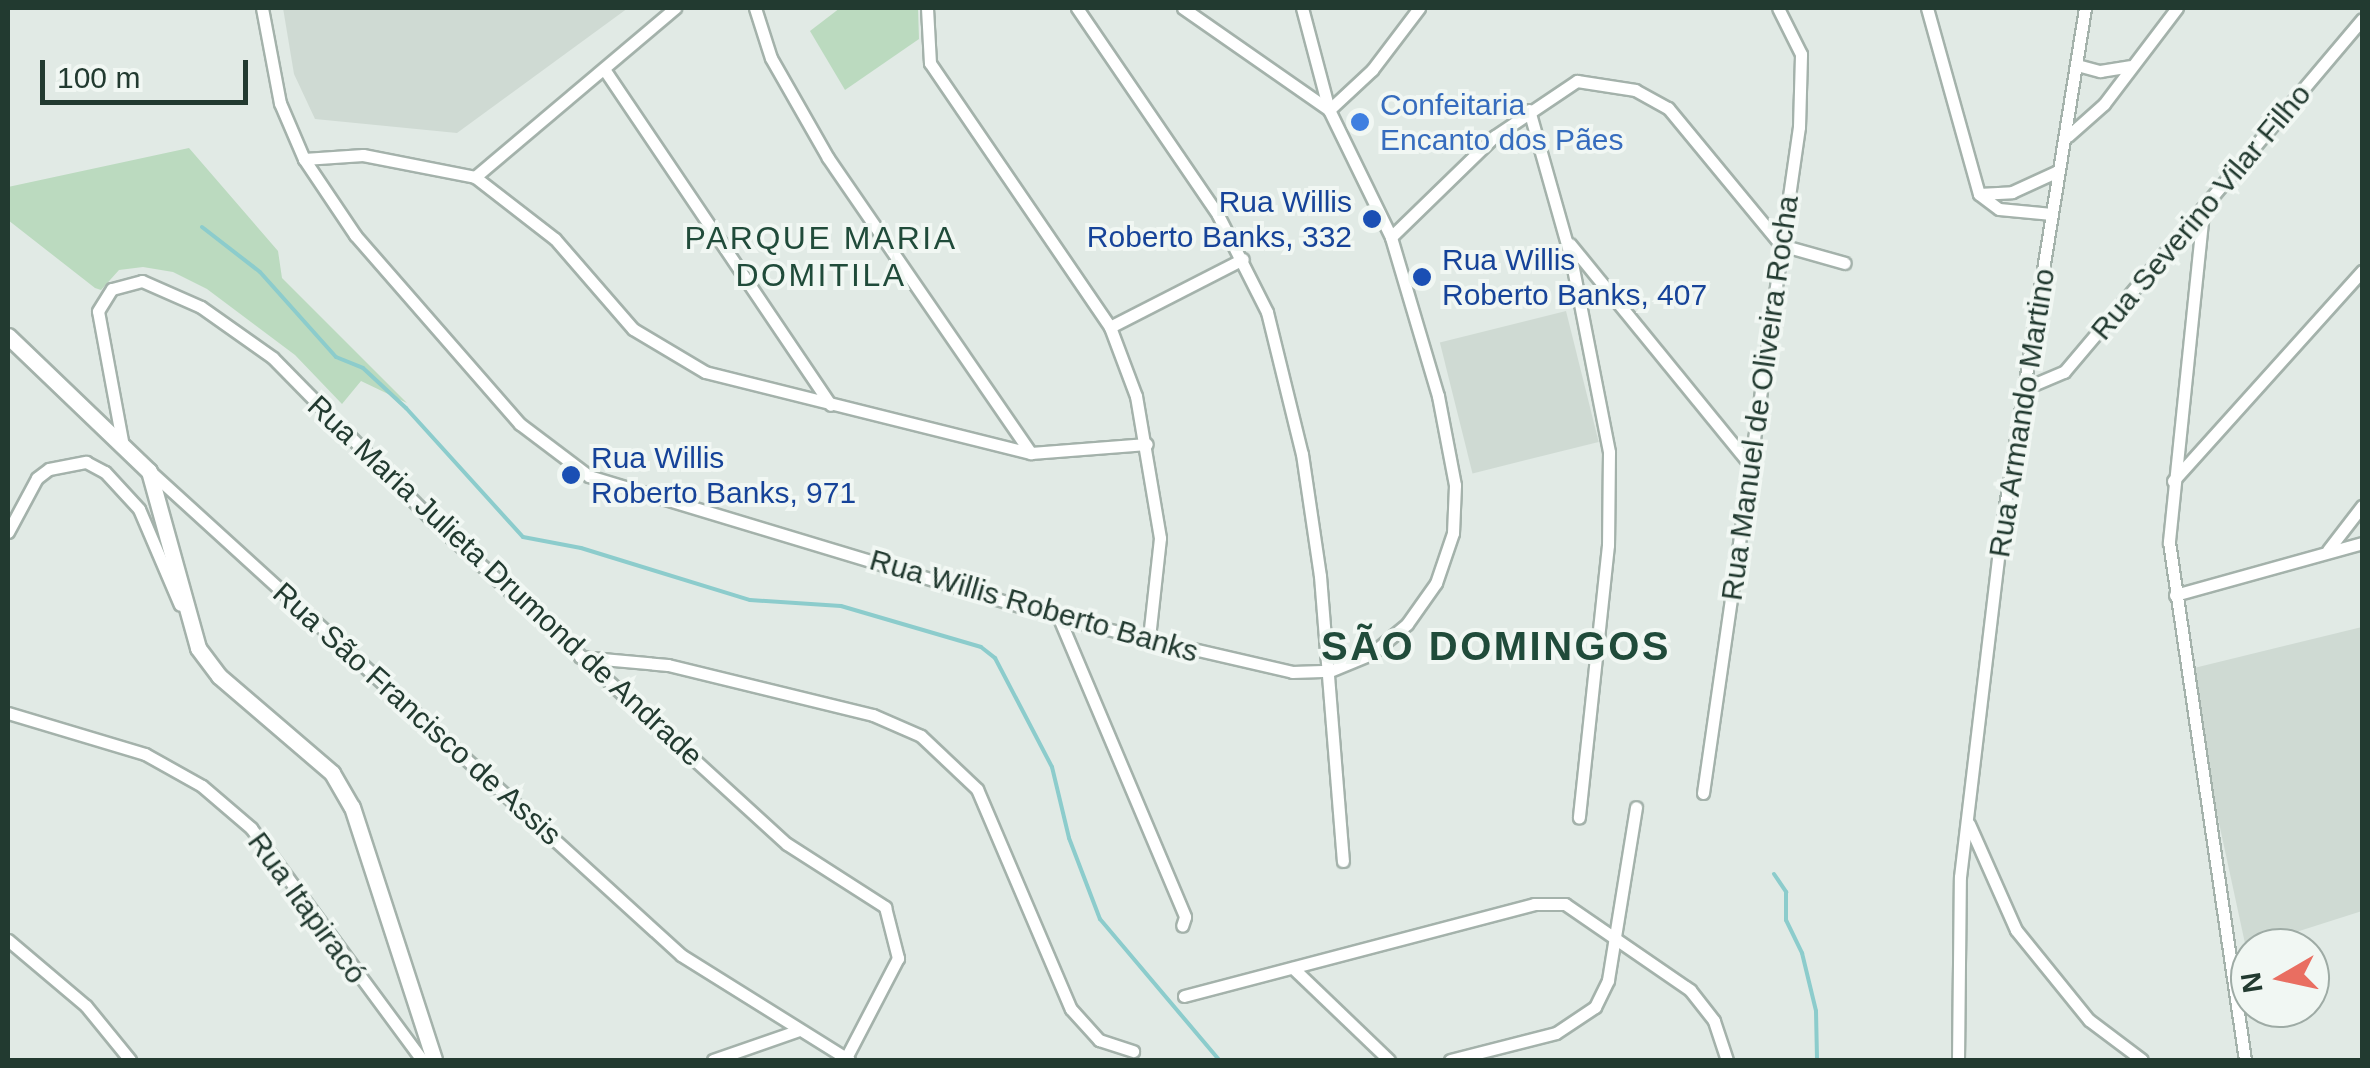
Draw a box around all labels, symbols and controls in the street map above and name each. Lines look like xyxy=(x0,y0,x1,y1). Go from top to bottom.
scale bar xyxy=(45,40,252,102)
text: 100 m xyxy=(57,61,140,94)
street label: Rua Severino Vilar Filho xyxy=(2083,77,2319,347)
place label: Confeitaria Encanto dos Pães xyxy=(1380,87,1624,158)
marker: Confeitaria Encanto dos Pães xyxy=(1349,111,1371,133)
place label: Rua Willis Roberto Banks, 332 xyxy=(1087,184,1352,254)
street label: Rua Manuel de Oliveira Rocha xyxy=(1714,193,1806,603)
marker: Rua Willis Roberto Banks, 332 xyxy=(1361,208,1383,230)
district label: PARQUE MARIA DOMITILA xyxy=(684,220,958,295)
place label: Rua Willis Roberto Banks, 407 xyxy=(1442,242,1707,312)
street label: Rua Armando Martino xyxy=(1981,265,2063,561)
marker: Rua Willis Roberto Banks, 407 xyxy=(1411,266,1433,288)
street label: Rua Maria Julieta Drumond de Andrade xyxy=(299,388,711,774)
place label: Rua Willis Roberto Banks, 971 xyxy=(591,440,856,510)
marker: Rua Willis Roberto Banks, 971 xyxy=(560,464,582,486)
street label: Rua Willis Roberto Banks xyxy=(866,542,1202,670)
street label: Rua São Francisco de Assis xyxy=(265,575,569,853)
district label: SÃO DOMINGOS xyxy=(1321,622,1671,670)
street label: Rua Itapiracó xyxy=(240,825,374,991)
north arrow xyxy=(2230,928,2330,1028)
text: N xyxy=(2235,970,2269,995)

